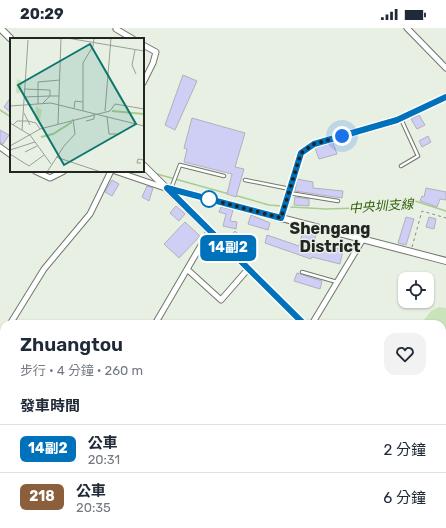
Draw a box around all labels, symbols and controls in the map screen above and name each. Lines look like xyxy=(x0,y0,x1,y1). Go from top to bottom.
text: 20:29 xyxy=(20,5,64,23)
inset map xyxy=(10,38,144,172)
your location xyxy=(332,126,352,146)
unlabelled marker xyxy=(200,190,218,208)
water label: 中央圳支線 xyxy=(348,196,416,216)
district label: Shengang District xyxy=(290,219,370,256)
line badge: 14副2 xyxy=(200,235,256,261)
text: 14副2 xyxy=(208,239,248,256)
map controls xyxy=(398,272,434,308)
button: locate xyxy=(398,272,434,308)
text: Zhuangtou xyxy=(20,333,123,356)
button: heart xyxy=(384,333,426,375)
text: 步行 · 4 分鐘 · 260 m xyxy=(20,363,143,378)
text: 發車時間 xyxy=(20,397,80,415)
text: 公車 xyxy=(88,434,118,452)
text: 14副2 xyxy=(28,440,68,457)
text: 2 分鐘 xyxy=(384,441,426,459)
text: 20:31 xyxy=(88,452,120,467)
text: 公車 xyxy=(76,482,106,500)
text: 218 xyxy=(29,488,55,505)
text: 6 分鐘 xyxy=(383,489,426,507)
text: 20:35 xyxy=(76,500,111,515)

